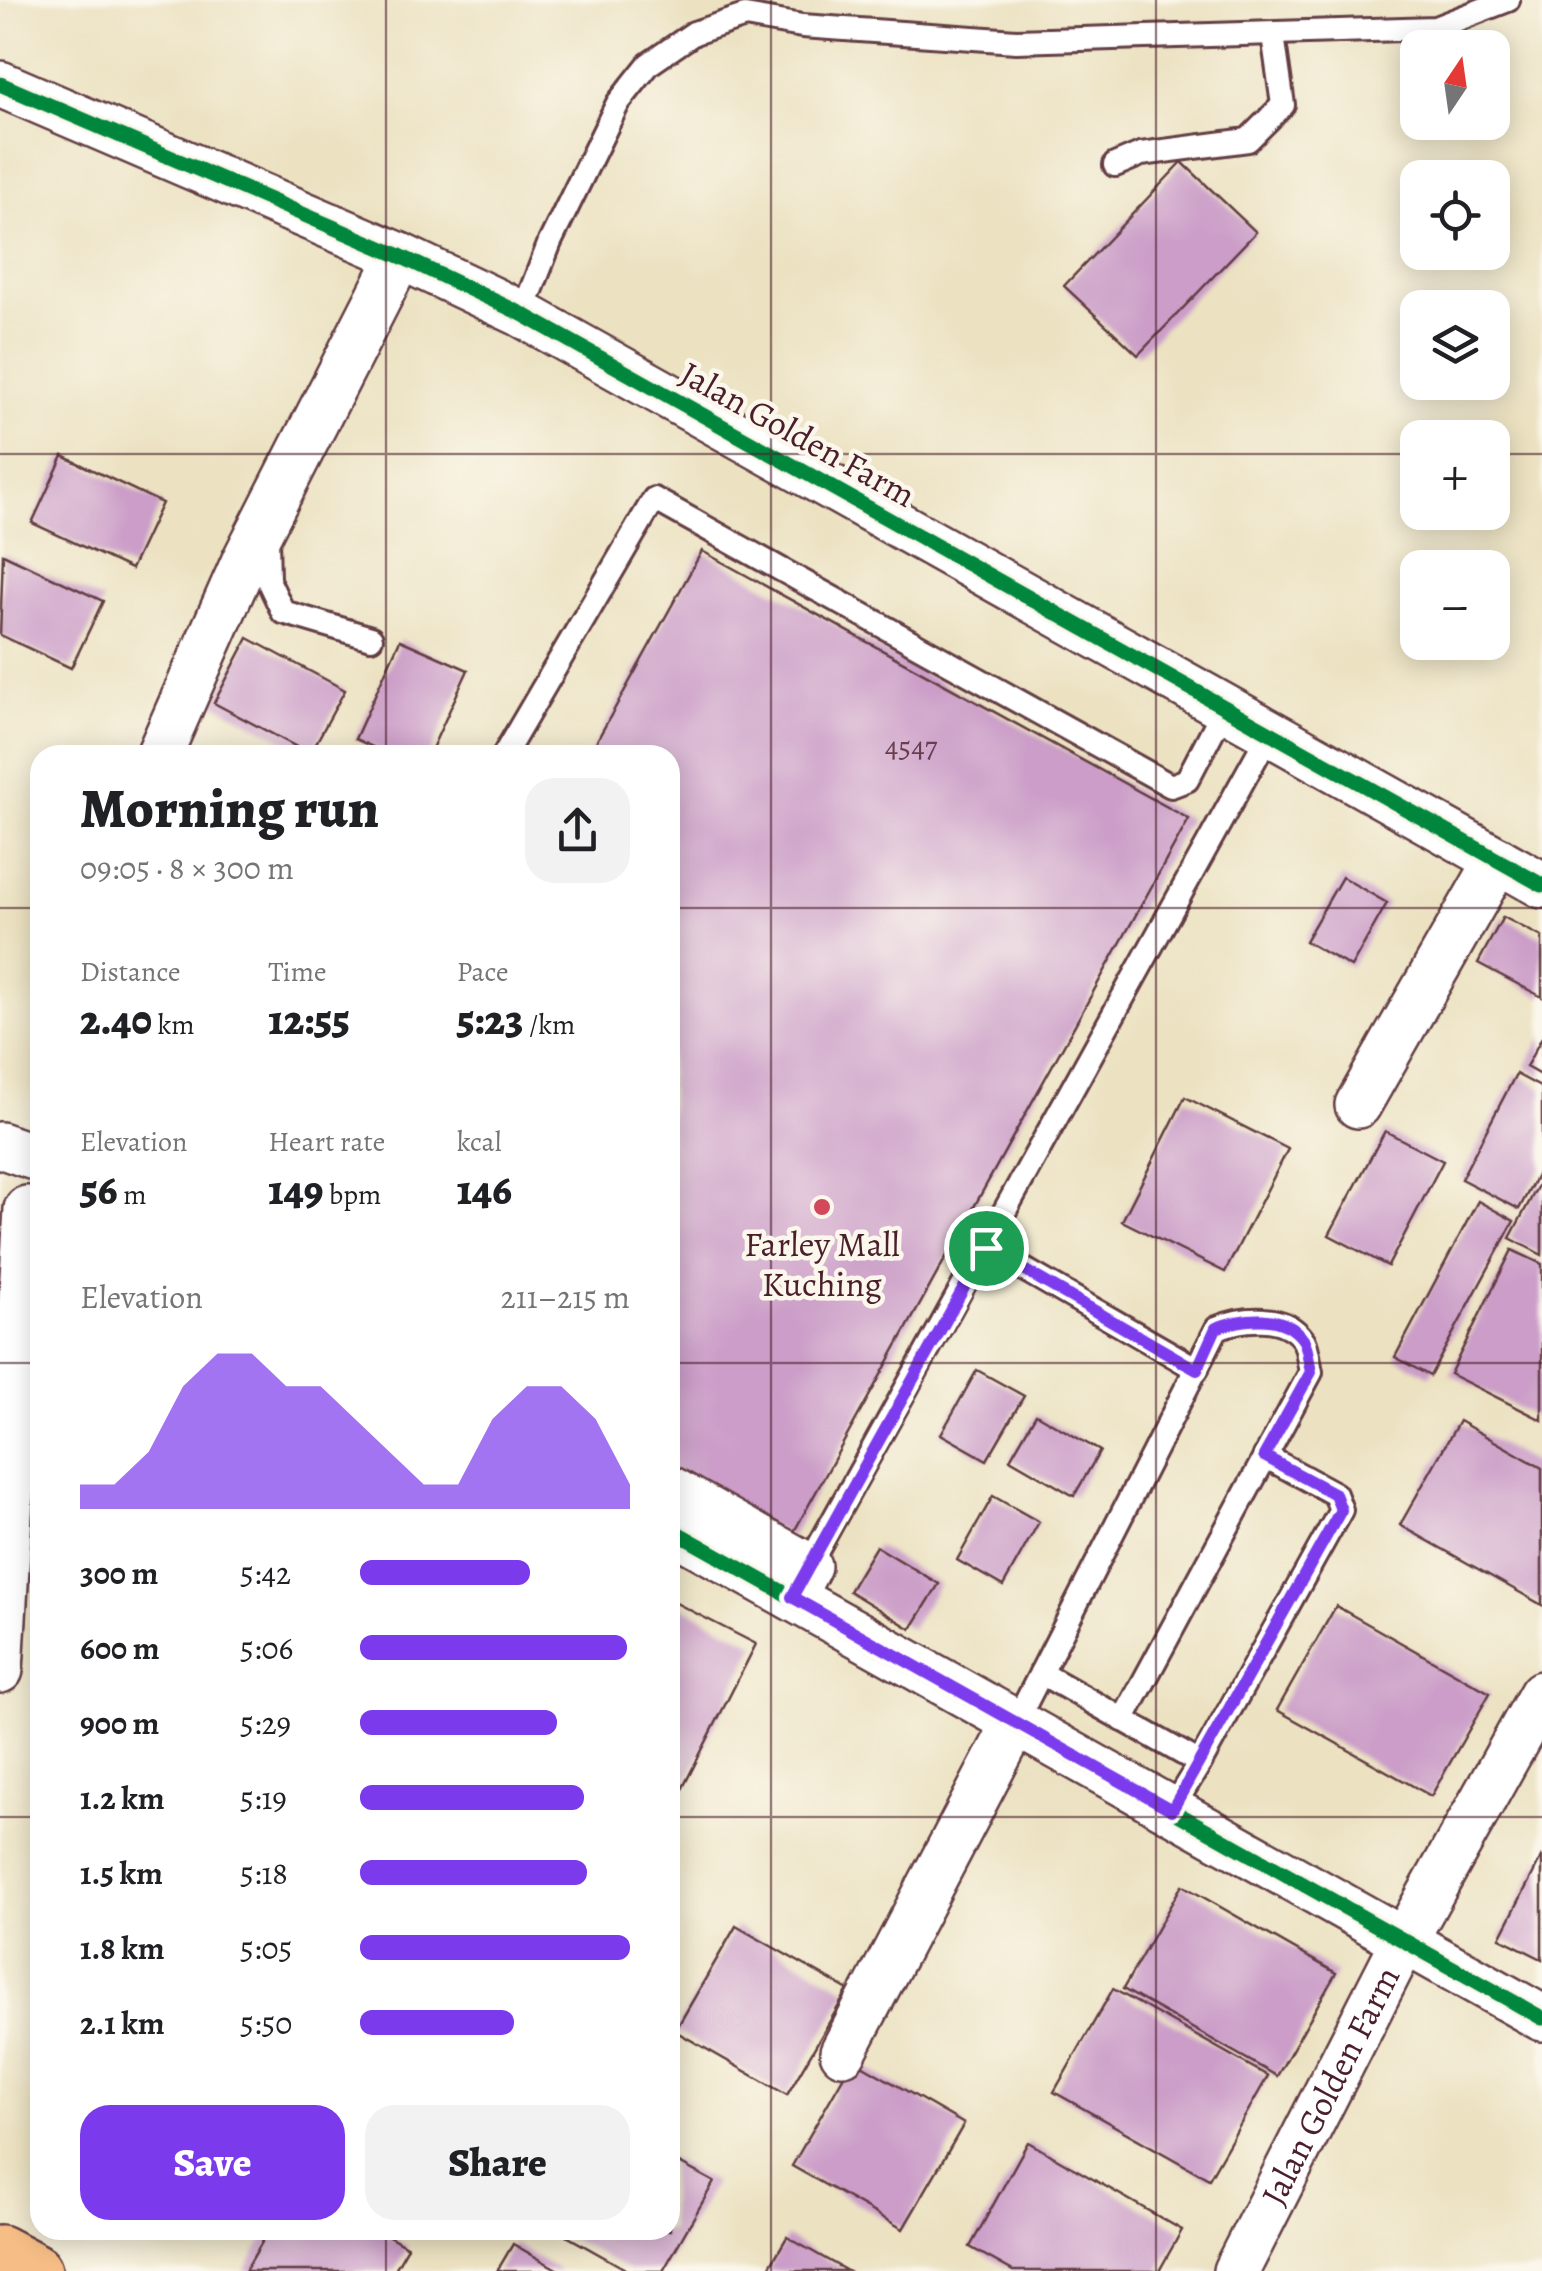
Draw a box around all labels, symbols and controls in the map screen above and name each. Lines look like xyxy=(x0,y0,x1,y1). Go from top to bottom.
north arrow xyxy=(1400,30,1510,140)
map controls xyxy=(1400,30,1510,660)
button: locate xyxy=(1400,160,1510,270)
button: layers xyxy=(1400,290,1510,400)
street label: Jalan Golden Farm xyxy=(672,349,924,519)
button: + xyxy=(1400,420,1510,530)
button: − xyxy=(1400,550,1510,660)
house number: 4547 xyxy=(885,727,938,767)
text: Morning run xyxy=(80,771,379,846)
button: share xyxy=(525,778,630,883)
text: 09:05 · 8 × 300 m xyxy=(80,846,294,890)
text: Distance xyxy=(80,953,180,991)
text: Time xyxy=(268,953,327,991)
text: Pace xyxy=(457,953,509,991)
text: 2.40 xyxy=(80,991,152,1048)
text: 12:55 xyxy=(268,991,350,1048)
text: 5:23 xyxy=(457,991,523,1048)
text: km xyxy=(152,1006,195,1044)
text: /km xyxy=(523,1006,575,1044)
text: Elevation xyxy=(80,1123,187,1161)
text: Heart rate xyxy=(268,1123,385,1161)
text: kcal xyxy=(457,1123,502,1161)
text: 56 xyxy=(80,1161,118,1218)
text: 149 xyxy=(268,1161,323,1218)
text: 146 xyxy=(457,1161,512,1218)
text: m xyxy=(118,1176,146,1214)
text: bpm xyxy=(323,1176,381,1214)
marker: Farley Mall Kuching xyxy=(811,1196,833,1218)
pin xyxy=(944,1206,1029,1291)
place label: Farley Mall Kuching xyxy=(744,1220,900,1308)
icon: arrive xyxy=(959,1221,1014,1276)
text: Elevation xyxy=(80,1275,203,1319)
text: 211–215 m xyxy=(501,1275,630,1319)
text: 300 m xyxy=(80,1551,158,1595)
text: 5:42 xyxy=(240,1551,291,1595)
text: 600 m xyxy=(80,1626,160,1670)
text: 5:06 xyxy=(240,1626,293,1670)
text: 900 m xyxy=(80,1701,159,1745)
text: 5:29 xyxy=(240,1701,291,1745)
text: 1.2 km xyxy=(80,1776,165,1820)
text: 5:19 xyxy=(240,1776,287,1820)
text: 1.5 km xyxy=(80,1851,163,1895)
text: 5:18 xyxy=(240,1851,288,1895)
text: 1.8 km xyxy=(80,1926,165,1970)
text: 5:05 xyxy=(240,1926,292,1970)
street label: Jalan Golden Farm xyxy=(1249,1958,1411,2213)
text: 2.1 km xyxy=(80,2001,165,2045)
text: 5:50 xyxy=(240,2001,292,2045)
button: Save xyxy=(80,2105,345,2220)
button: Share xyxy=(365,2105,630,2220)

